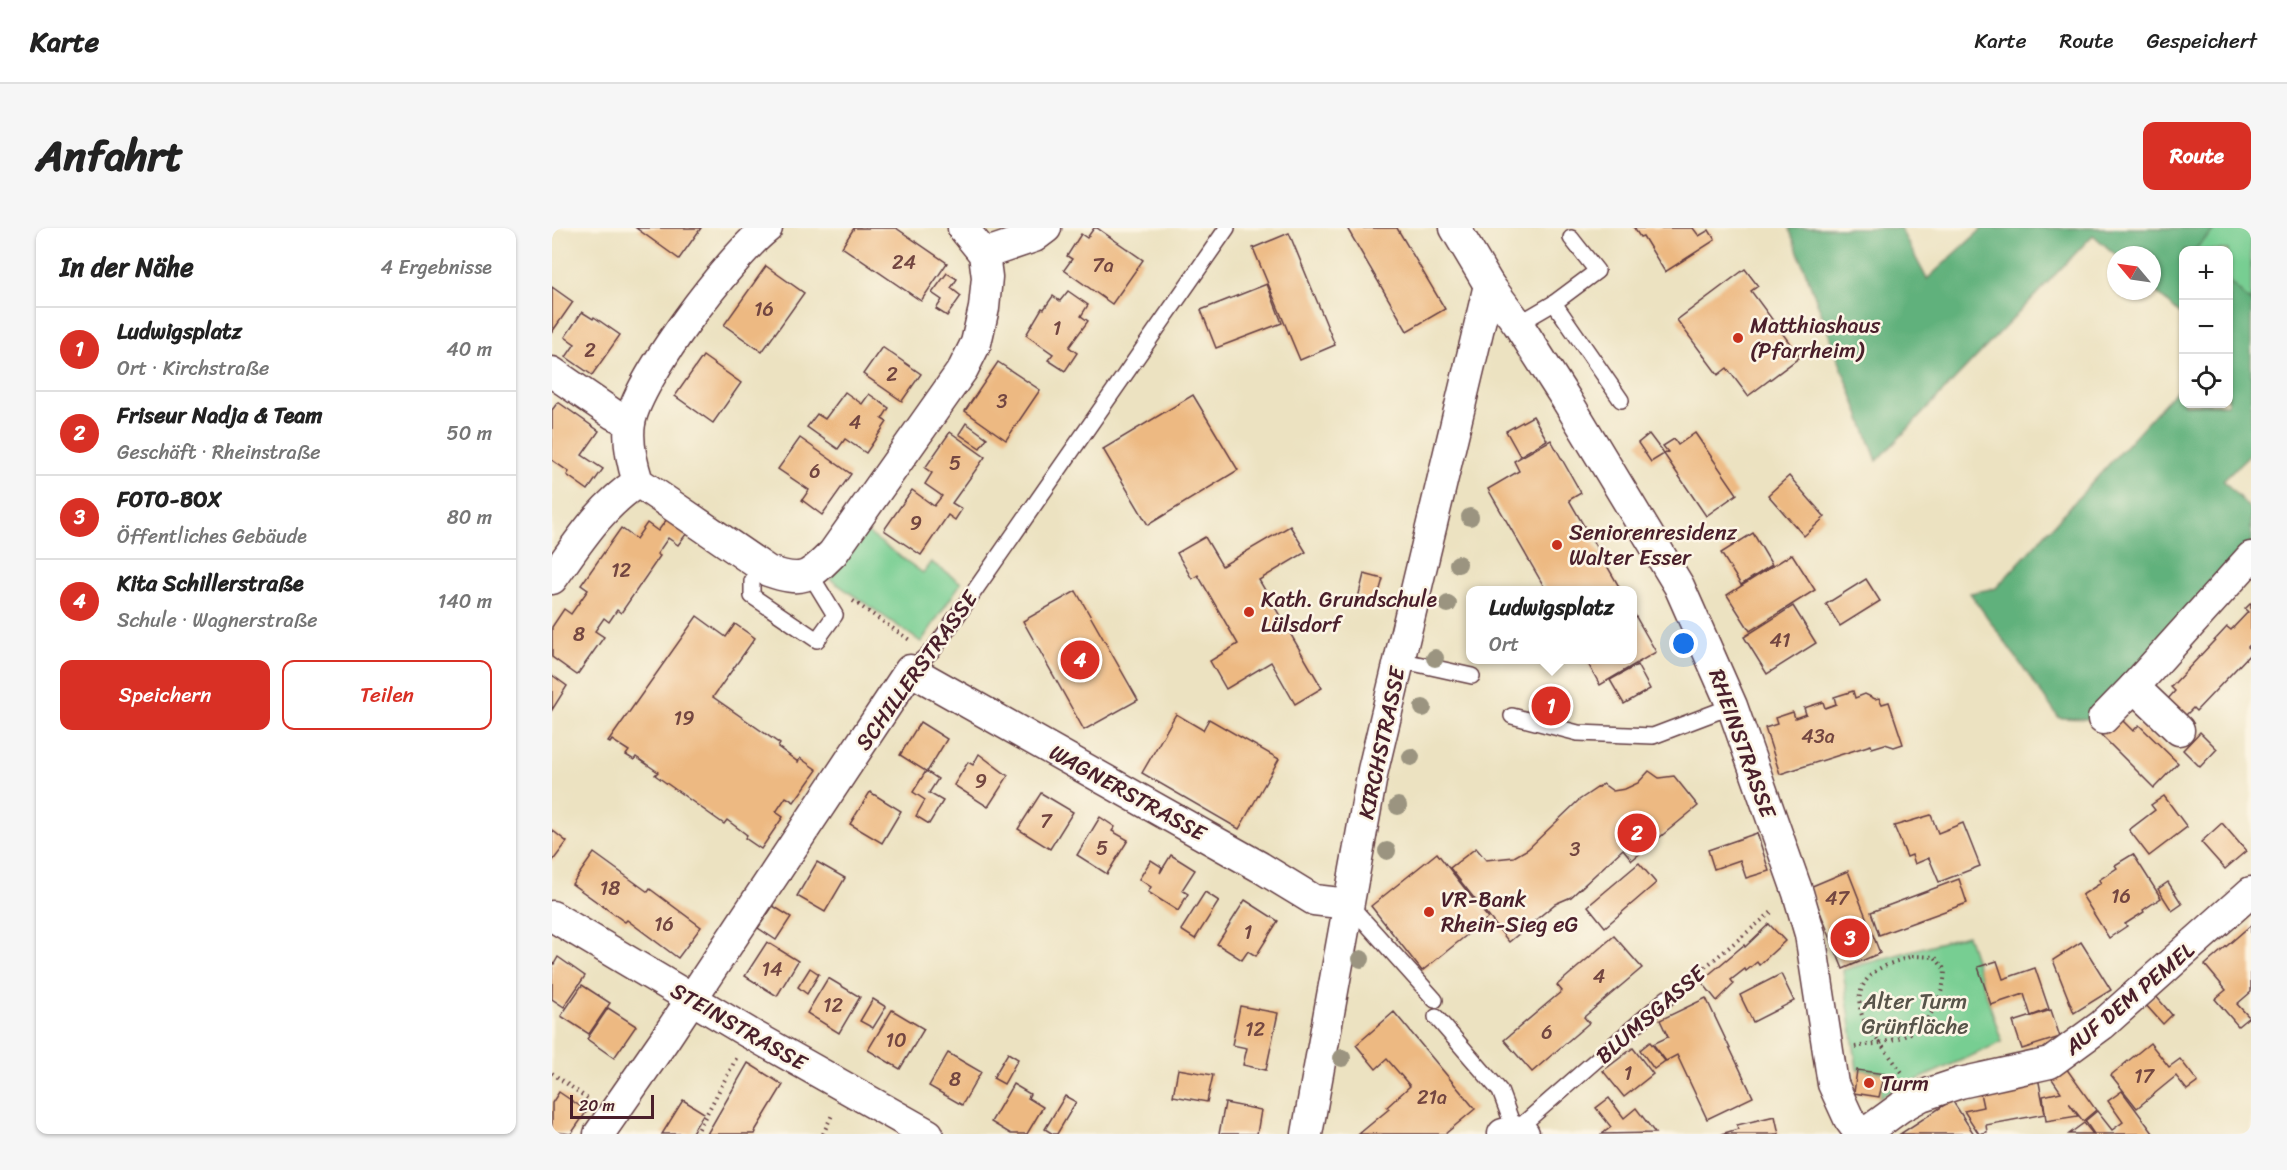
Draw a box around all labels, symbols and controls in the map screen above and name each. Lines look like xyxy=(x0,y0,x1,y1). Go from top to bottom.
text: Karte xyxy=(30,17,99,66)
text: Karte xyxy=(1975,22,2026,60)
text: Route xyxy=(2059,22,2113,60)
text: Gespeichert xyxy=(2146,22,2257,60)
text: Anfahrt xyxy=(36,119,183,193)
button: Route xyxy=(2143,122,2251,190)
text: In der Nähe xyxy=(60,244,194,290)
house number: 24 xyxy=(892,245,916,280)
north arrow xyxy=(2107,246,2161,300)
map controls xyxy=(2179,246,2233,408)
button: + xyxy=(2179,246,2233,300)
house number: 7a xyxy=(1092,248,1114,283)
text: 4 Ergebnisse xyxy=(381,250,492,285)
house number: 16 xyxy=(754,292,774,327)
button: − xyxy=(2179,300,2233,354)
place label: Matthiashaus (Pfarrheim) xyxy=(1750,306,1881,370)
house number: 1 xyxy=(1053,311,1061,346)
text: Ludwigsplatz xyxy=(117,312,242,351)
marker: Matthiashaus (Pfarrheim) xyxy=(1731,331,1745,345)
text: 1 xyxy=(75,332,84,367)
text: 40 m xyxy=(446,332,492,367)
house number: 2 xyxy=(584,333,596,368)
text: Ort · Kirchstraße xyxy=(117,351,269,386)
button: locate xyxy=(2179,354,2233,408)
house number: 2 xyxy=(886,357,898,392)
house number: 3 xyxy=(997,384,1008,419)
text: Friseur Nadja & Team xyxy=(117,396,322,435)
house number: 4 xyxy=(849,405,861,440)
text: 2 xyxy=(74,416,85,451)
text: 50 m xyxy=(447,416,492,451)
text: Geschäft · Rheinstraße xyxy=(117,435,321,470)
house number: 5 xyxy=(949,446,961,481)
house number: 6 xyxy=(809,454,821,489)
text: FOTO-BOX xyxy=(117,480,222,519)
text: 3 xyxy=(74,500,85,535)
text: 80 m xyxy=(447,500,492,535)
house number: 9 xyxy=(910,506,922,541)
place label: Seniorenresidenz Walter Esser xyxy=(1569,513,1737,577)
text: Öffentliches Gebäude xyxy=(117,519,307,554)
marker: Seniorenresidenz Walter Esser xyxy=(1550,538,1564,552)
house number: 12 xyxy=(611,553,632,588)
text: Kita Schillerstraße xyxy=(117,564,304,603)
street label: SCHILLERSTRASSE xyxy=(845,580,989,759)
place label: Kath. Grundschule Lülsdorf xyxy=(1261,580,1437,644)
text: 4 xyxy=(73,584,86,619)
text: 140 m xyxy=(438,584,492,619)
popup xyxy=(1466,586,1637,664)
text: Ludwigsplatz xyxy=(1489,588,1614,627)
text: Schule · Wagnerstraße xyxy=(117,603,318,638)
marker: Kath. Grundschule Lülsdorf xyxy=(1242,605,1256,619)
house number: 8 xyxy=(573,617,585,652)
house number: 41 xyxy=(1769,623,1791,658)
text: Ort xyxy=(1489,627,1519,662)
your location xyxy=(1669,629,1698,658)
pin: 4 xyxy=(1060,638,1100,682)
button: Speichern xyxy=(60,660,270,730)
button: Teilen xyxy=(282,660,492,730)
street label: KIRCHSTRASSE xyxy=(1346,662,1417,823)
street label: RHEINSTRASSE xyxy=(1698,663,1788,825)
pin: 1 xyxy=(1532,684,1570,728)
house number: 19 xyxy=(674,701,694,736)
house number: 43a xyxy=(1801,719,1835,754)
street label: WAGNERSTRASSE xyxy=(1042,733,1215,853)
house number: 9 xyxy=(975,764,987,799)
house number: 7 xyxy=(1040,804,1053,839)
pin: 2 xyxy=(1618,810,1656,856)
house number: 5 xyxy=(1096,831,1108,866)
house number: 3 xyxy=(1570,832,1581,867)
house number: 18 xyxy=(600,871,620,906)
house number: 16 xyxy=(2111,879,2131,914)
place label: VR-Bank Rhein-Sieg eG xyxy=(1441,880,1578,944)
house number: 47 xyxy=(1825,881,1851,916)
marker: VR-Bank Rhein-Sieg eG xyxy=(1422,905,1436,919)
house number: 16 xyxy=(654,907,674,942)
house number: 1 xyxy=(1244,915,1252,950)
pin: 3 xyxy=(1830,916,1870,960)
street label: AUF DEM PEMEL xyxy=(2054,931,2204,1066)
house number: 14 xyxy=(761,952,783,987)
street label: BLUMSGASSE xyxy=(1586,954,1716,1074)
house number: 4 xyxy=(1593,959,1605,994)
street label: STEINSTRASSE xyxy=(663,971,816,1082)
park label: Alter Turm Grünfläche xyxy=(1861,982,1969,1046)
house number: 12 xyxy=(823,988,844,1023)
house number: 12 xyxy=(1245,1012,1266,1047)
house number: 6 xyxy=(1541,1015,1553,1050)
house number: 10 xyxy=(885,1023,907,1058)
house number: 1 xyxy=(1624,1056,1632,1091)
house number: 17 xyxy=(2134,1059,2156,1094)
house number: 8 xyxy=(949,1062,961,1097)
place label: Turm xyxy=(1881,1064,1929,1103)
marker: Turm xyxy=(1862,1076,1876,1090)
house number: 21a xyxy=(1417,1080,1447,1115)
text: 20 m xyxy=(579,1091,615,1120)
scale bar xyxy=(570,1092,654,1120)

